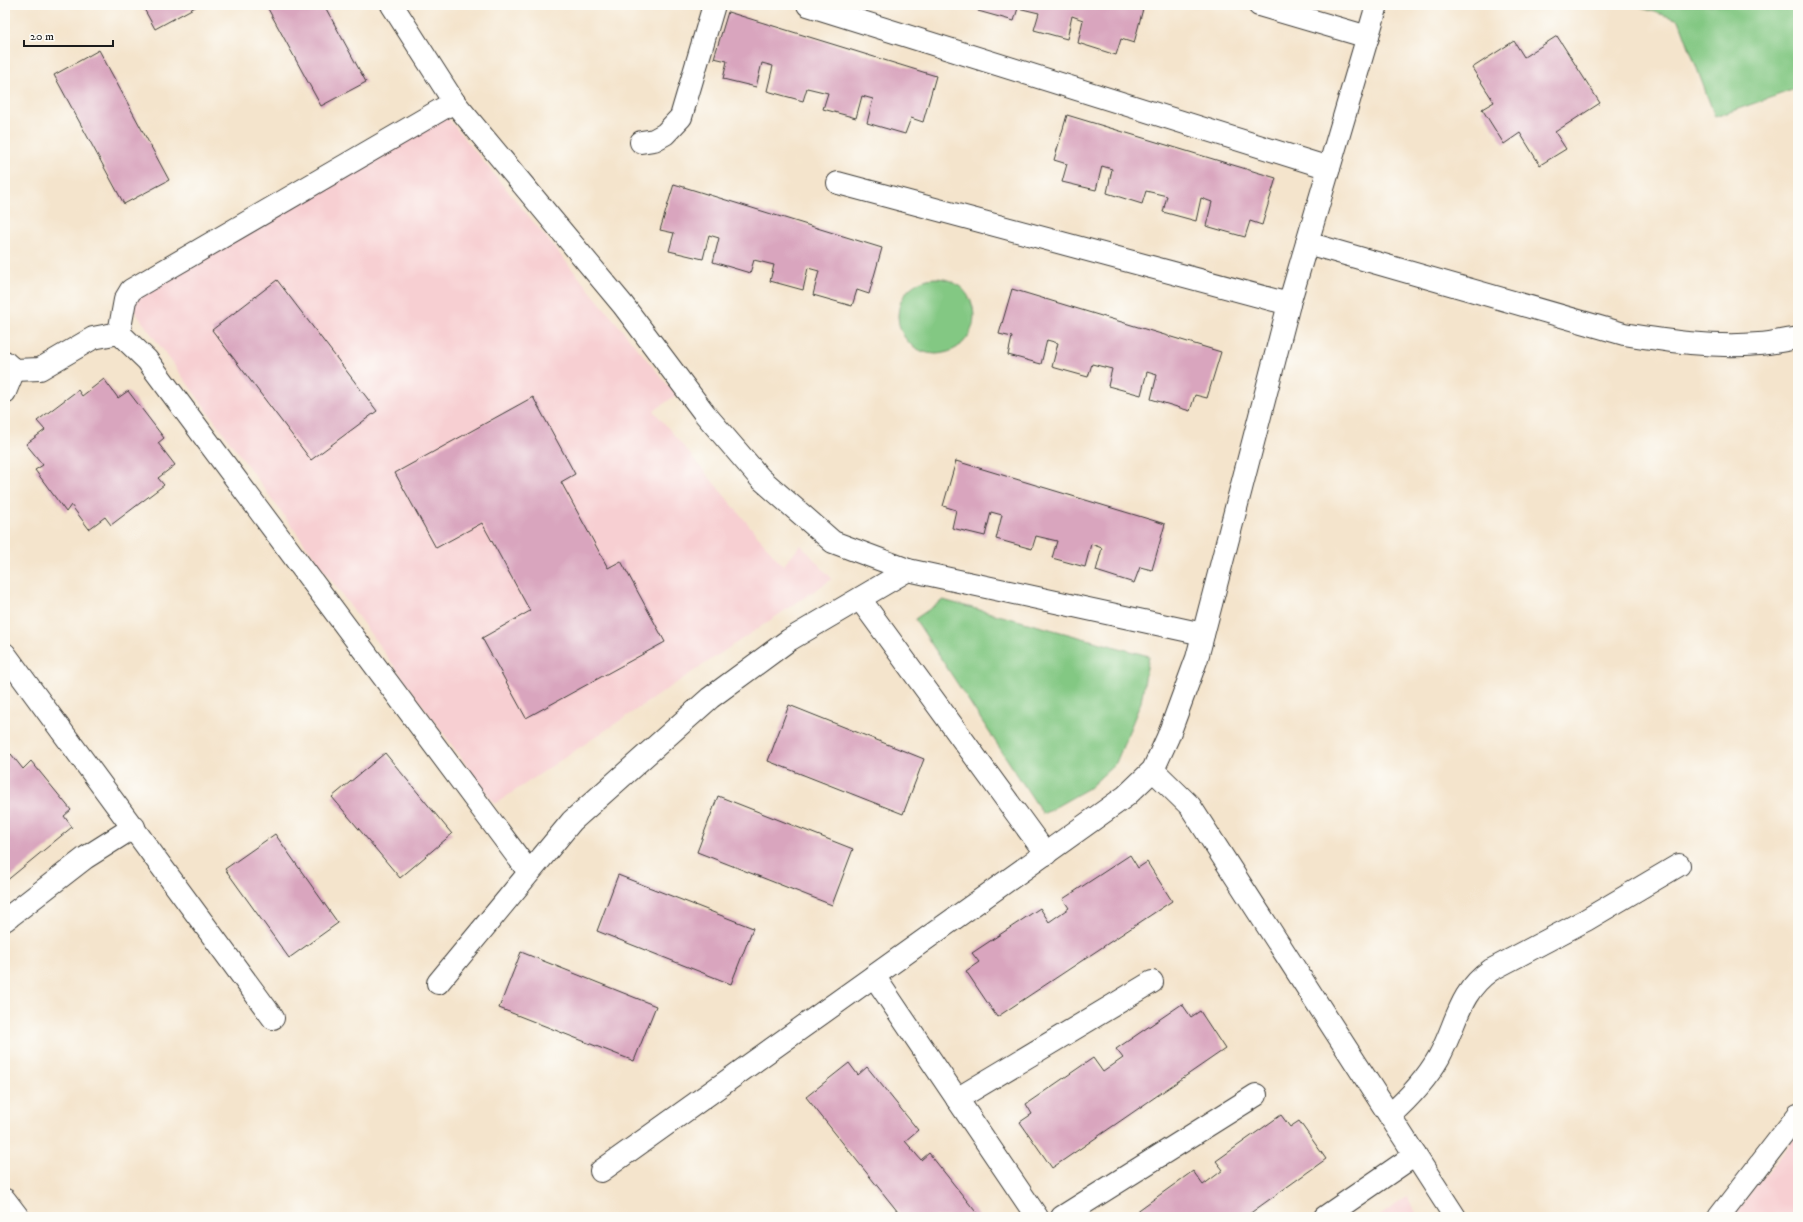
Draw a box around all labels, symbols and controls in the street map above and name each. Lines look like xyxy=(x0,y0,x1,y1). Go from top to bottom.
scale bar xyxy=(24,22,113,48)
text: 20 m xyxy=(30,29,54,44)

